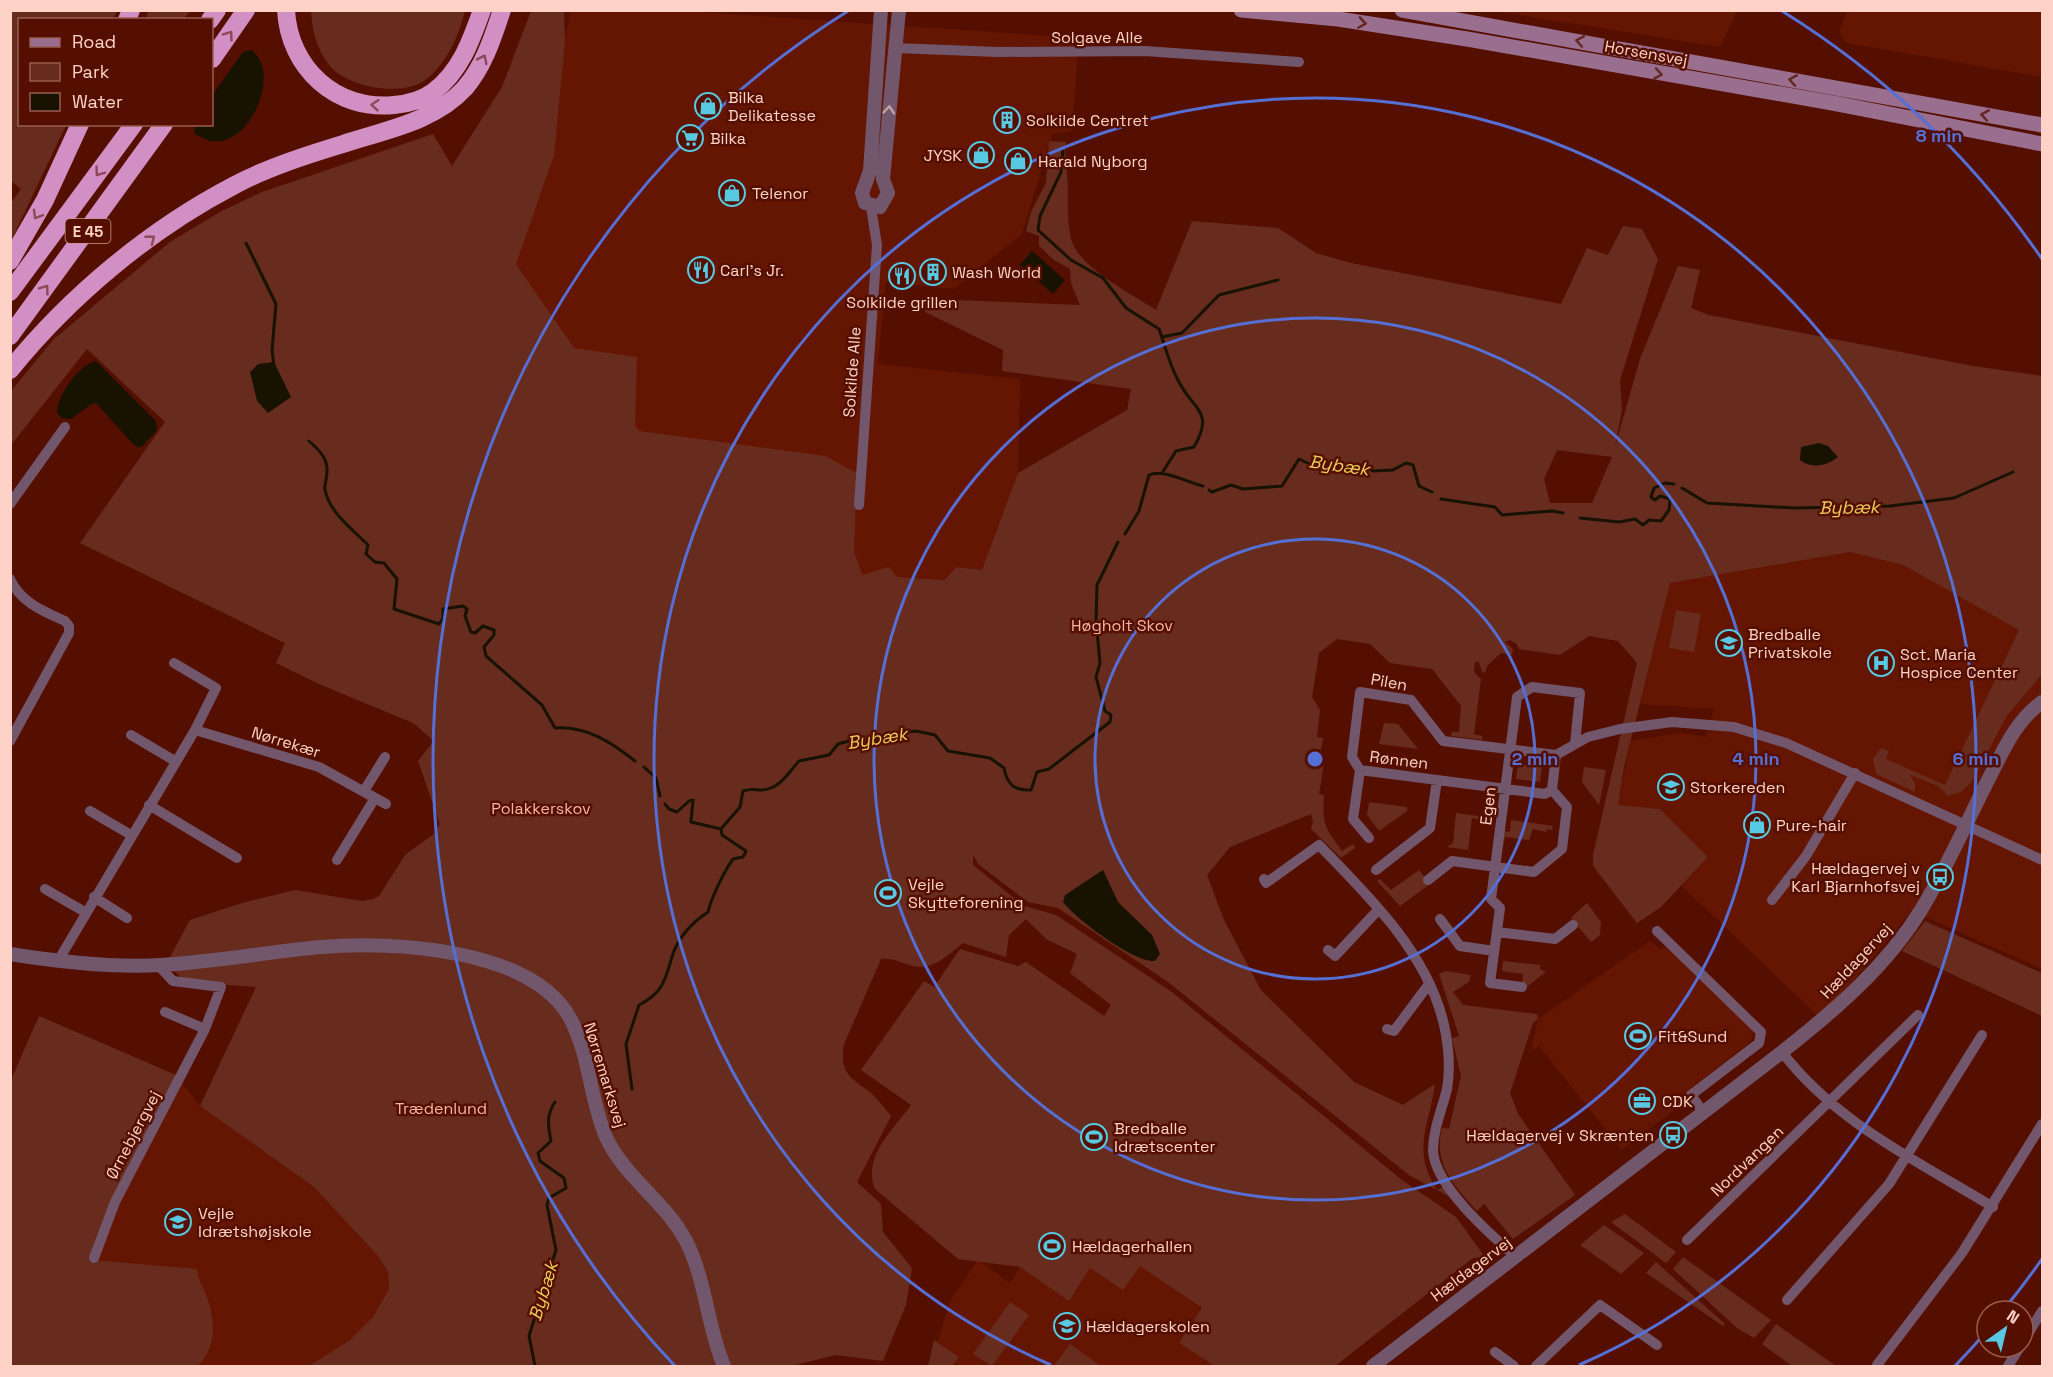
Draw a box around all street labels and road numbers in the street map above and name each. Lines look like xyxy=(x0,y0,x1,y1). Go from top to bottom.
street label: Solgave Alle xyxy=(1051,27,1143,48)
street label: Horsensvej xyxy=(1603,35,1689,71)
road number: E 45 xyxy=(66,219,110,243)
street label: Solkilde Alle xyxy=(838,326,866,418)
street label: Pilen xyxy=(1369,668,1409,696)
street label: Nørrekær xyxy=(249,722,323,762)
street label: Rønnen xyxy=(1368,746,1430,774)
street label: Egen xyxy=(1475,786,1501,826)
street label: Hældagervej xyxy=(1816,919,1896,1003)
street label: Nørremarksvej xyxy=(579,1020,631,1130)
street label: Ørnebjergvej xyxy=(101,1087,165,1183)
street label: Nordvangen xyxy=(1706,1121,1788,1201)
street label: Hældagervej xyxy=(1426,1232,1516,1306)

